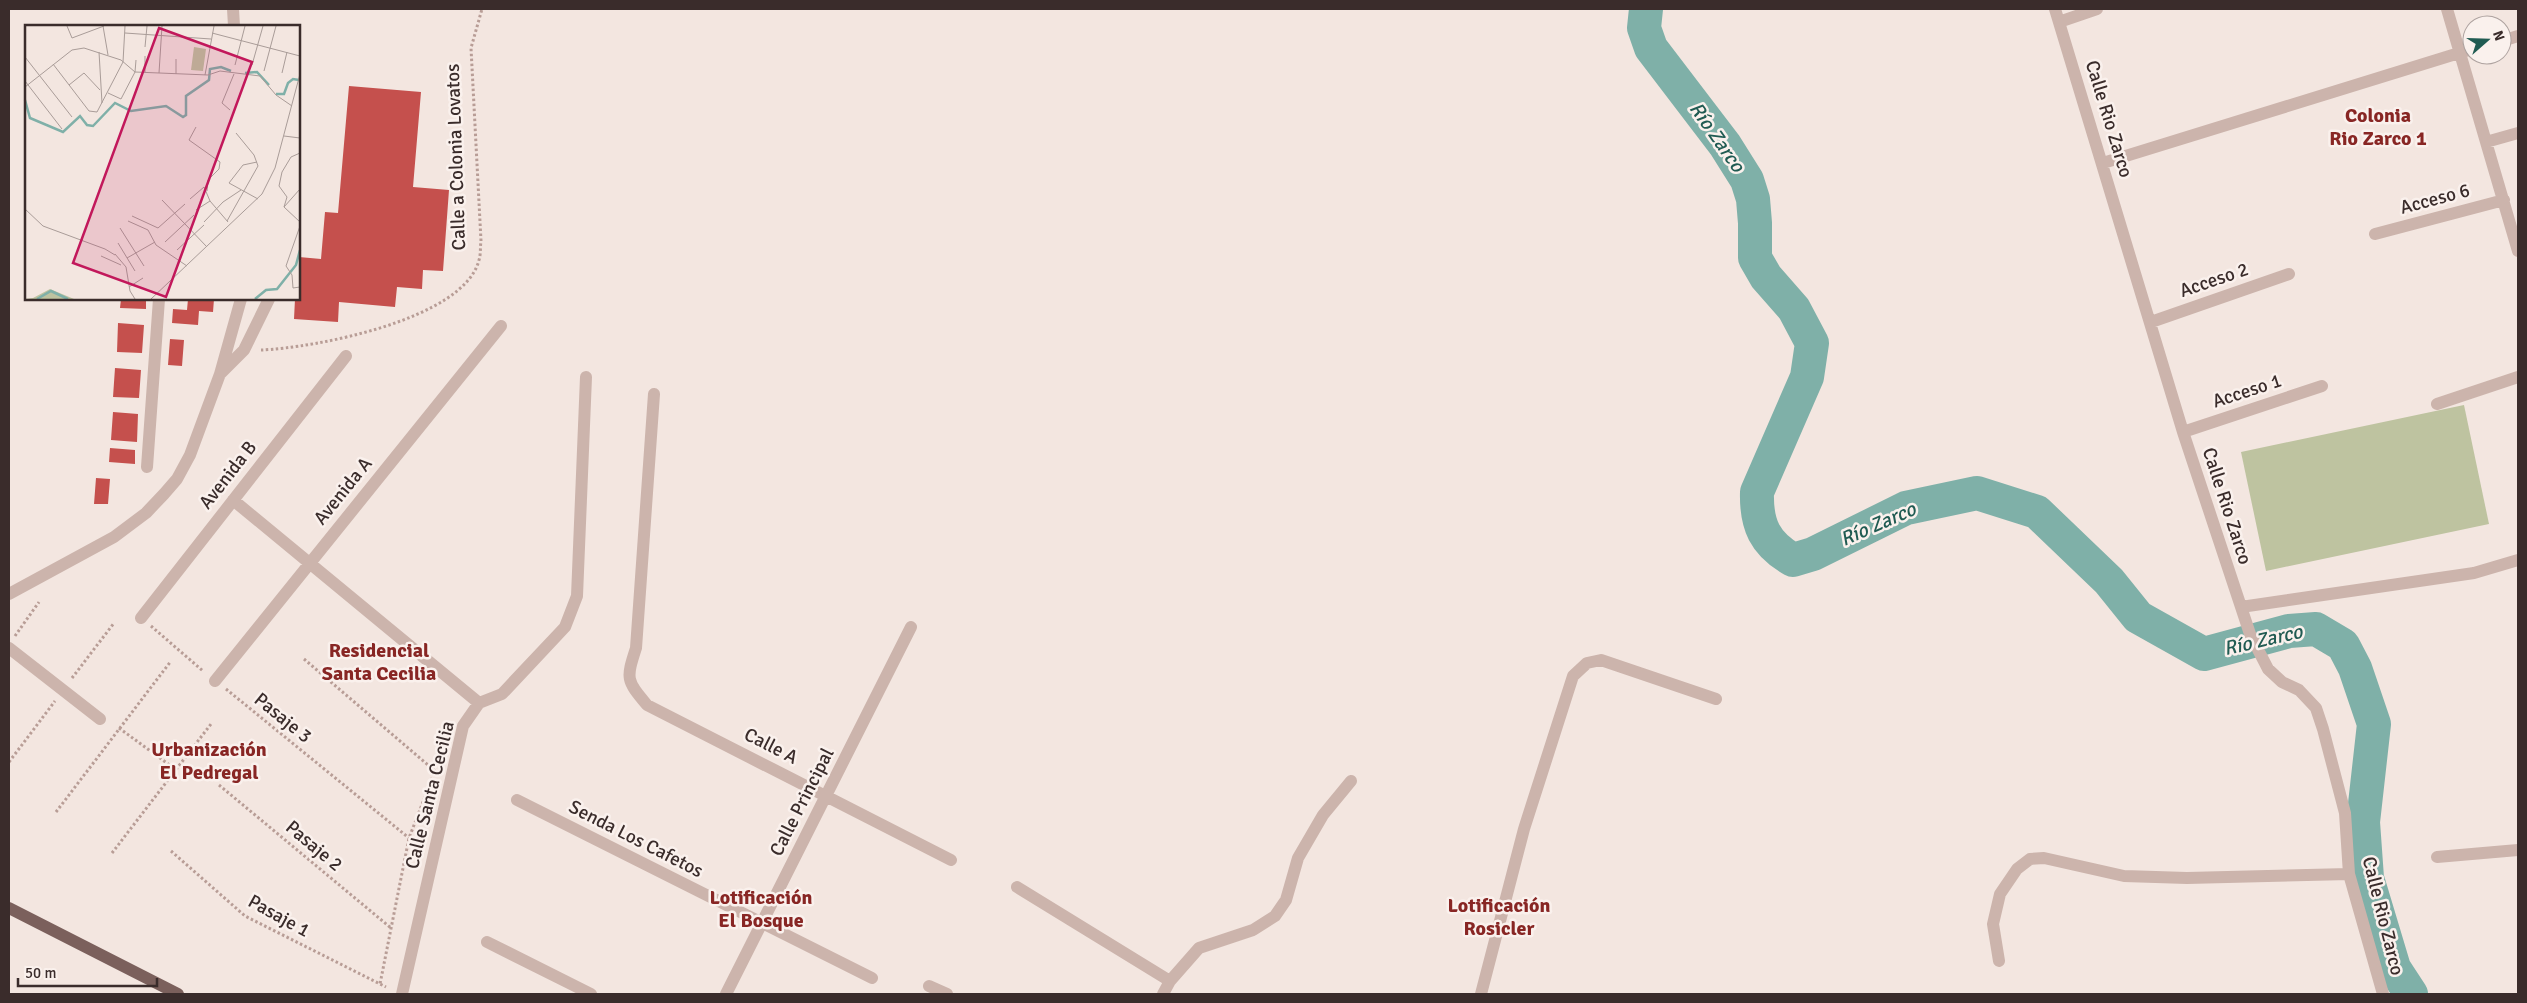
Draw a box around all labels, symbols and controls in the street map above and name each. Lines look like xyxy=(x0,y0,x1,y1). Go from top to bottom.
north arrow xyxy=(2462,15,2512,65)
inset map xyxy=(25,25,300,300)
text: N xyxy=(2489,28,2508,43)
street label: Calle Rio Zarco xyxy=(2080,57,2138,181)
street label: Calle a Colonia Lovatos xyxy=(441,63,471,251)
water label: Río Zarco xyxy=(1684,97,1751,178)
district label: Colonia Rio Zarco 1 xyxy=(2329,103,2427,151)
street label: Acceso 6 xyxy=(2397,178,2473,220)
street label: Acceso 2 xyxy=(2176,257,2252,303)
street label: Acceso 1 xyxy=(2209,369,2285,413)
street label: Avenida B xyxy=(194,436,262,514)
street label: Calle Rio Zarco xyxy=(2197,445,2257,568)
street label: Avenida A xyxy=(308,452,378,530)
water label: Río Zarco xyxy=(1836,496,1921,552)
water label: Río Zarco xyxy=(2221,618,2306,661)
district label: Residencial Santa Cecilia xyxy=(322,638,436,686)
street label: Pasaje 3 xyxy=(249,688,317,748)
street label: Calle Santa Cecilia xyxy=(400,718,460,872)
street label: Calle A xyxy=(740,722,802,770)
district label: Urbanización El Pedregal xyxy=(151,737,267,785)
street label: Calle Principal xyxy=(764,744,840,860)
street label: Senda Los Cafetos xyxy=(565,795,707,883)
street label: Pasaje 2 xyxy=(281,815,347,877)
street label: Calle Rio Zarco xyxy=(2357,854,2409,978)
district label: Lotificación El Bosque xyxy=(710,885,812,933)
street label: Pasaje 1 xyxy=(244,889,314,943)
district label: Lotificación Rosicler xyxy=(1448,893,1550,941)
scale bar xyxy=(18,956,156,988)
text: 50 m xyxy=(25,964,56,982)

